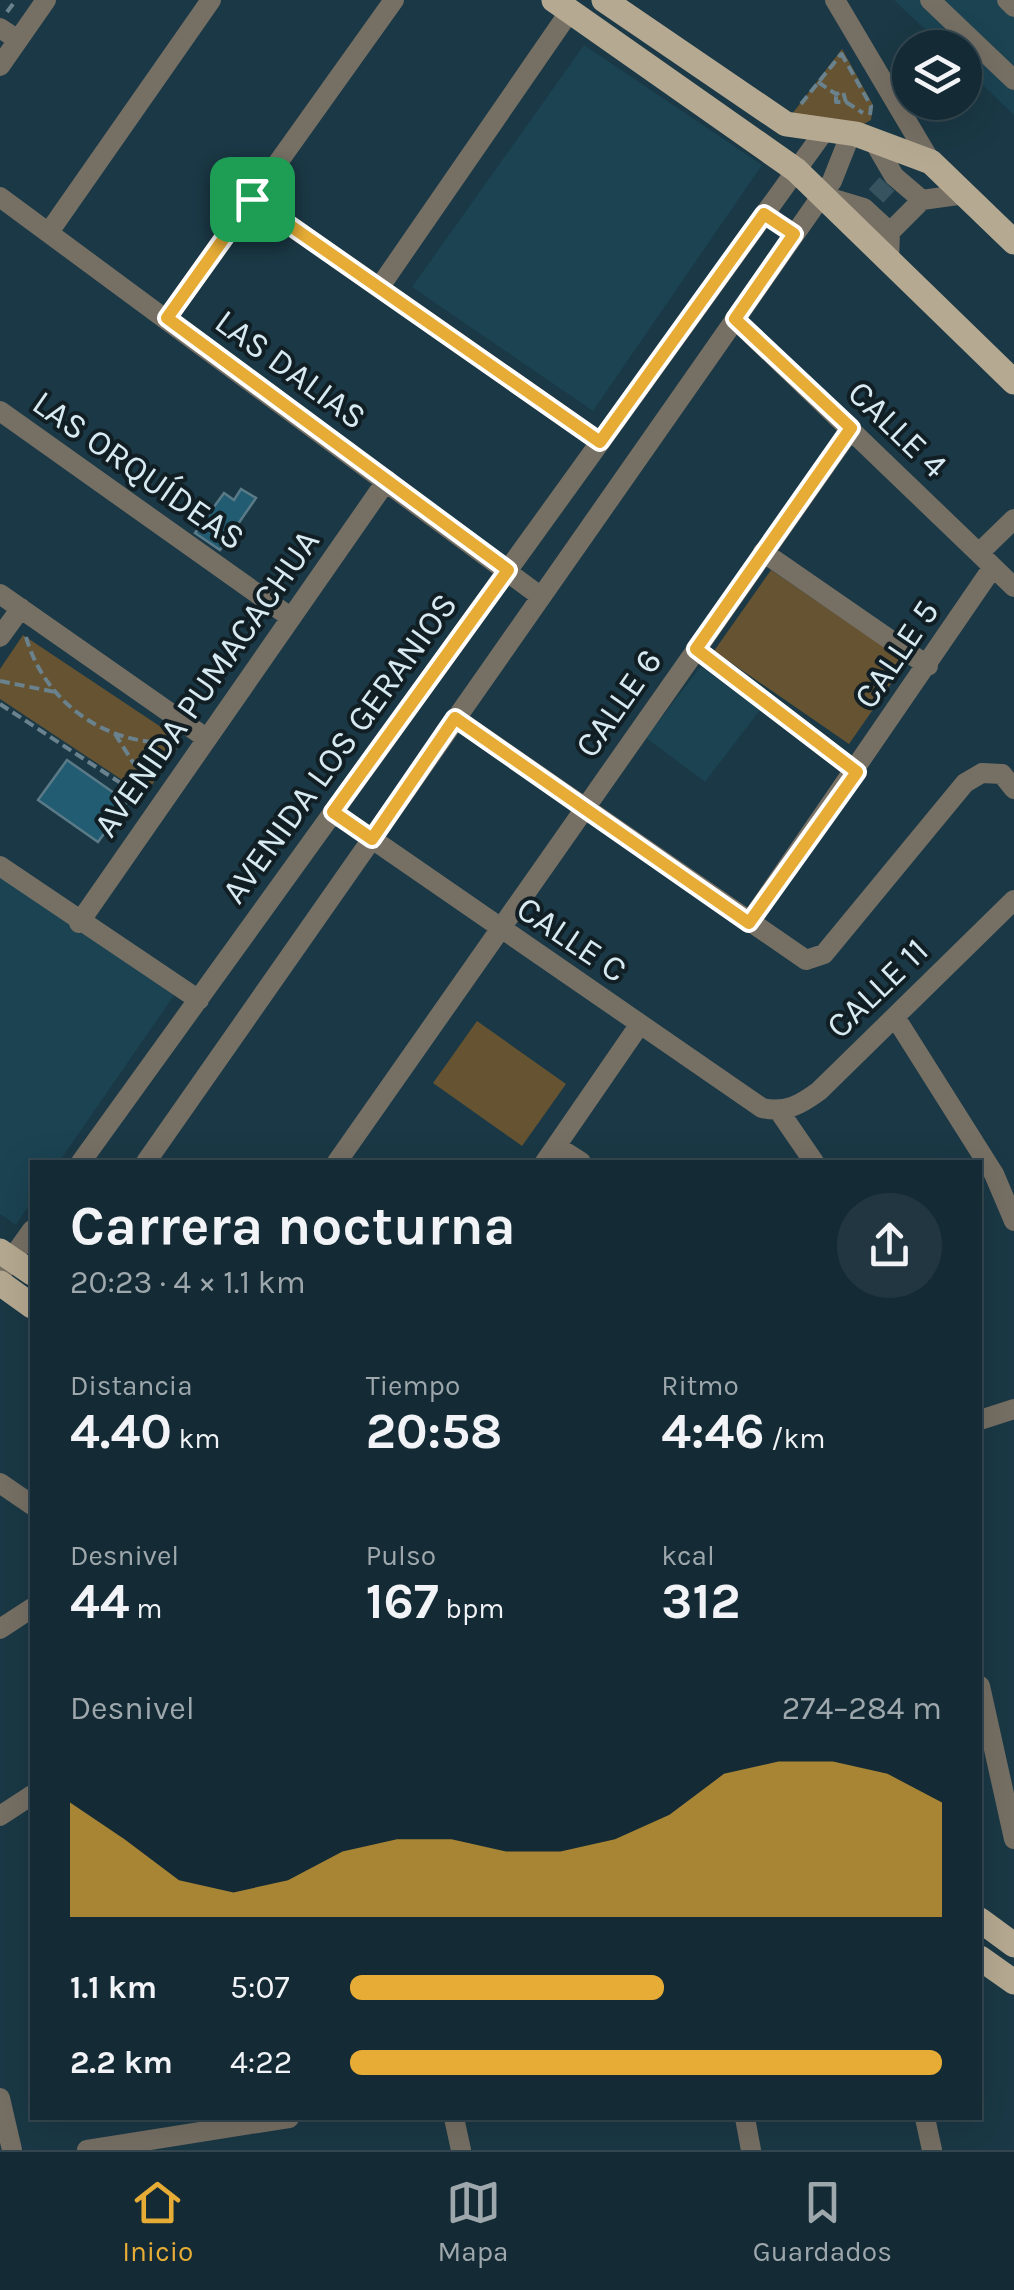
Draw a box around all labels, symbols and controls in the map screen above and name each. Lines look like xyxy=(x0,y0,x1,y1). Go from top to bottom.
map controls xyxy=(892,30,982,120)
button: layers xyxy=(892,30,982,120)
pin xyxy=(210,157,295,242)
icon: arrive xyxy=(225,172,280,227)
street label: LAS DALIAS xyxy=(207,301,374,438)
street label: CALLE 4 xyxy=(840,372,956,486)
street label: LAS ORQUÍDEAS xyxy=(25,382,253,559)
street label: AVENIDA PUMACACHUA xyxy=(85,522,328,845)
street label: AVENIDA LOS GERANIOS xyxy=(213,585,466,911)
street label: CALLE 5 xyxy=(845,592,948,716)
street label: CALLE 6 xyxy=(567,641,670,765)
street label: CALLE C xyxy=(509,888,634,991)
street label: CALLE 11 xyxy=(818,930,937,1047)
button: share xyxy=(837,1193,942,1298)
text: Carrera nocturna xyxy=(70,1194,516,1258)
text: 20:23 · 4 × 1.1 km xyxy=(70,1264,306,1301)
text: Distancia xyxy=(70,1369,193,1402)
text: Tiempo xyxy=(366,1369,460,1402)
text: Ritmo xyxy=(661,1369,739,1402)
text: 4.40 xyxy=(70,1402,172,1461)
text: 20:58 xyxy=(366,1402,502,1461)
text: 4:46 xyxy=(661,1402,765,1461)
text: km xyxy=(172,1422,221,1455)
text: /km xyxy=(765,1422,825,1455)
text: Desnivel xyxy=(70,1539,179,1572)
text: Pulso xyxy=(366,1539,436,1572)
text: kcal xyxy=(661,1539,715,1572)
text: 44 xyxy=(70,1572,130,1631)
text: 167 xyxy=(366,1572,439,1631)
text: 312 xyxy=(661,1572,741,1631)
text: m xyxy=(130,1592,162,1625)
text: bpm xyxy=(439,1592,505,1625)
text: Desnivel xyxy=(70,1690,195,1727)
text: 274–284 m xyxy=(782,1690,942,1727)
text: 1.1 km xyxy=(70,1969,157,2006)
text: 5:07 xyxy=(230,1969,289,2006)
text: 2.2 km xyxy=(70,2044,173,2081)
text: 4:22 xyxy=(230,2044,292,2081)
tab: Inicio xyxy=(122,2175,193,2268)
tab: Mapa xyxy=(438,2175,508,2268)
tab: Guardados xyxy=(753,2175,892,2268)

